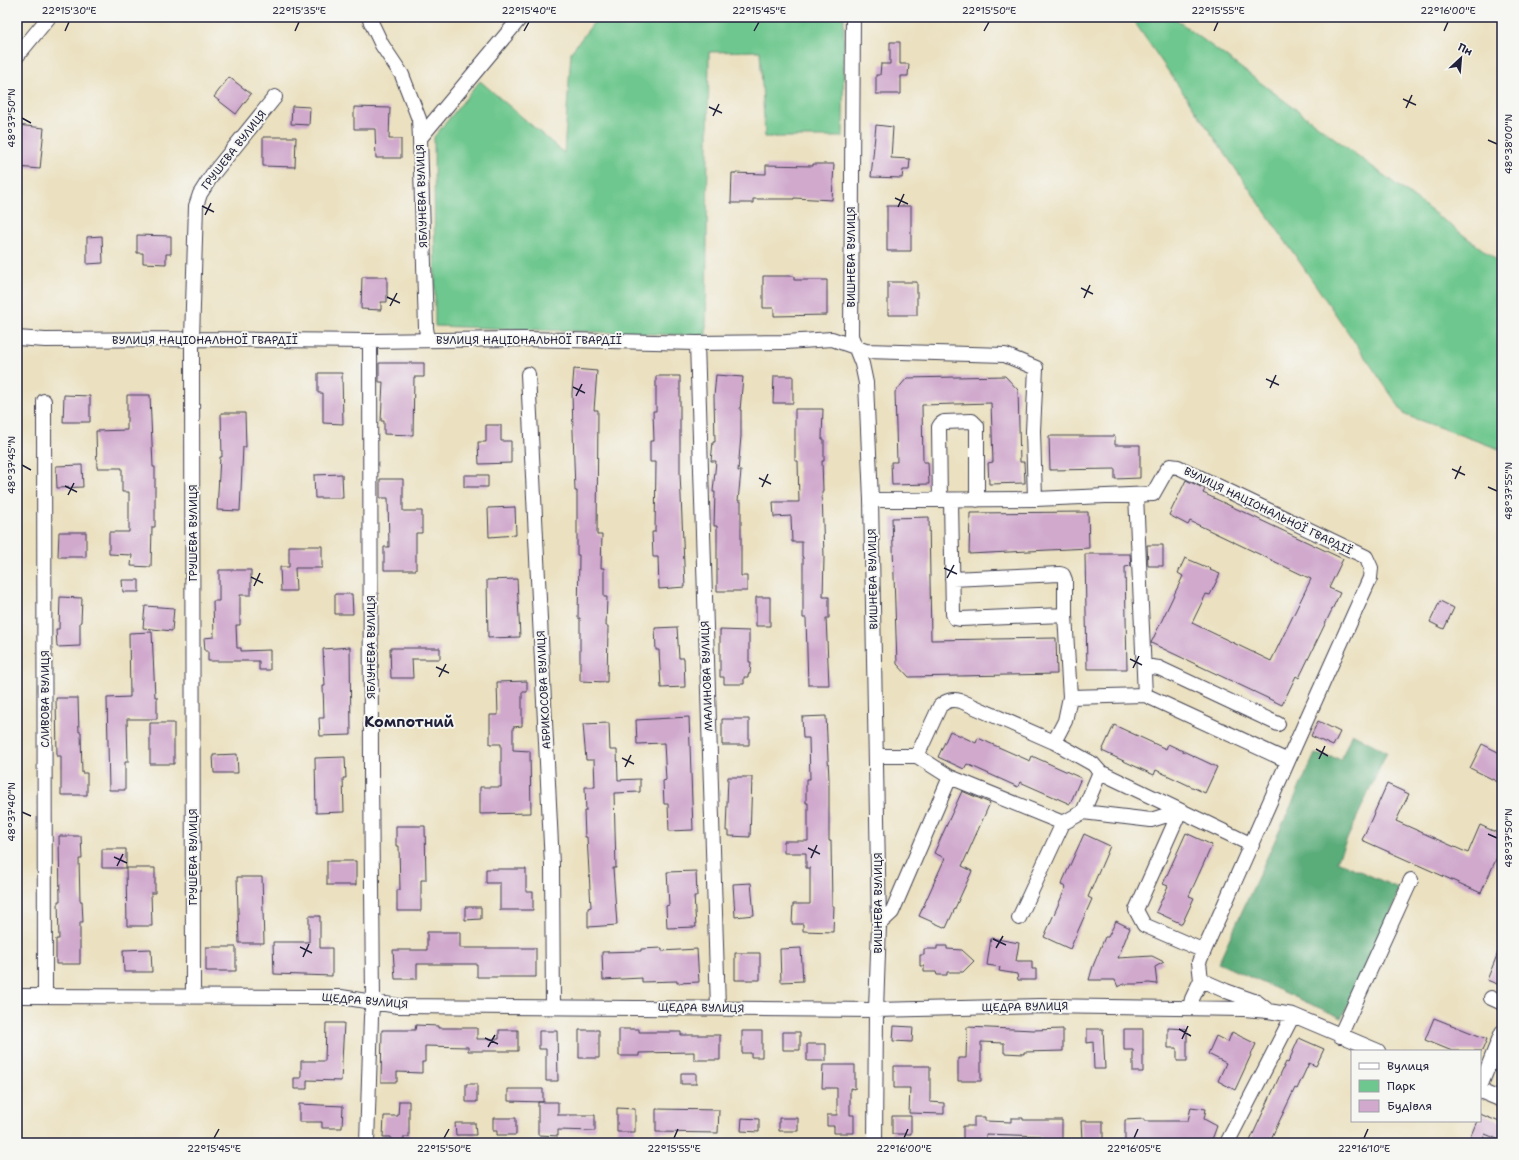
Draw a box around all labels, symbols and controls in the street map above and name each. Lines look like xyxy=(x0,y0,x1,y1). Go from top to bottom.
text: 22°15'30"E xyxy=(41,4,97,17)
text: 22°15'35"E xyxy=(272,4,326,17)
text: 22°15'40"E xyxy=(501,4,557,17)
text: 22°15'45"E xyxy=(732,4,786,17)
text: 22°15'50"E xyxy=(962,4,1016,17)
text: 22°15'55"E xyxy=(1191,4,1245,17)
text: 22°16'00"E xyxy=(1420,4,1476,17)
north arrow xyxy=(1441,38,1481,78)
text: Пн xyxy=(1455,40,1475,59)
text: 48°37'50"N xyxy=(5,88,18,148)
street label: ГРУШЕВА ВУЛИЦЯ xyxy=(198,107,270,193)
text: 48°38'00"N xyxy=(1502,114,1515,174)
street label: ЯБЛУНЕВА ВУЛИЦЯ xyxy=(413,144,431,248)
street label: ВИШНЕВА ВУЛИЦЯ xyxy=(844,207,859,307)
street label: ВУЛИЦЯ НАЦІОНАЛЬНОЇ ГВАРДІЇ xyxy=(112,333,298,348)
street label: ВУЛИЦЯ НАЦІОНАЛЬНОЇ ГВАРДІЇ xyxy=(436,333,622,348)
text: 48°37'45"N xyxy=(5,436,18,494)
text: 48°37'55"N xyxy=(1502,462,1515,520)
street label: ВУЛИЦЯ НАЦІОНАЛЬНОЇ ГВАРДІЇ xyxy=(1181,464,1355,558)
street label: ГРУШЕВА ВУЛИЦЯ xyxy=(186,484,201,582)
street label: ВИШНЕВА ВУЛИЦЯ xyxy=(865,528,881,630)
street label: ЯБЛУНЕВА ВУЛИЦЯ xyxy=(364,595,379,699)
street label: МАЛИНОВА ВУЛИЦЯ xyxy=(698,620,716,732)
street label: АБРИКОСОВА ВУЛИЦЯ xyxy=(533,630,555,750)
street label: СЛИВОВА ВУЛИЦЯ xyxy=(38,650,53,748)
district label: Компотний xyxy=(364,712,454,732)
text: 48°37'40"N xyxy=(5,782,18,842)
street label: ГРУШЕВА ВУЛИЦЯ xyxy=(186,808,201,906)
text: 48°37'50"N xyxy=(1502,808,1515,868)
street label: ВИШНЕВА ВУЛИЦЯ xyxy=(871,853,886,953)
street label: ЩЕДРА ВУЛИЦЯ xyxy=(321,990,409,1012)
street label: ЩЕДРА ВУЛИЦЯ xyxy=(982,999,1068,1015)
street label: ЩЕДРА ВУЛИЦЯ xyxy=(658,1000,744,1016)
legend xyxy=(1351,1050,1481,1122)
text: Вулиця xyxy=(1387,1058,1429,1074)
text: Парк xyxy=(1387,1078,1416,1094)
text: Будівля xyxy=(1387,1098,1432,1114)
text: 22°15'45"E xyxy=(187,1142,241,1155)
text: 22°15'50"E xyxy=(417,1142,471,1155)
text: 22°15'55"E xyxy=(647,1142,701,1155)
text: 22°16'00"E xyxy=(876,1142,932,1155)
text: 22°16'05"E xyxy=(1107,1142,1161,1155)
text: 22°16'10"E xyxy=(1338,1142,1390,1155)

